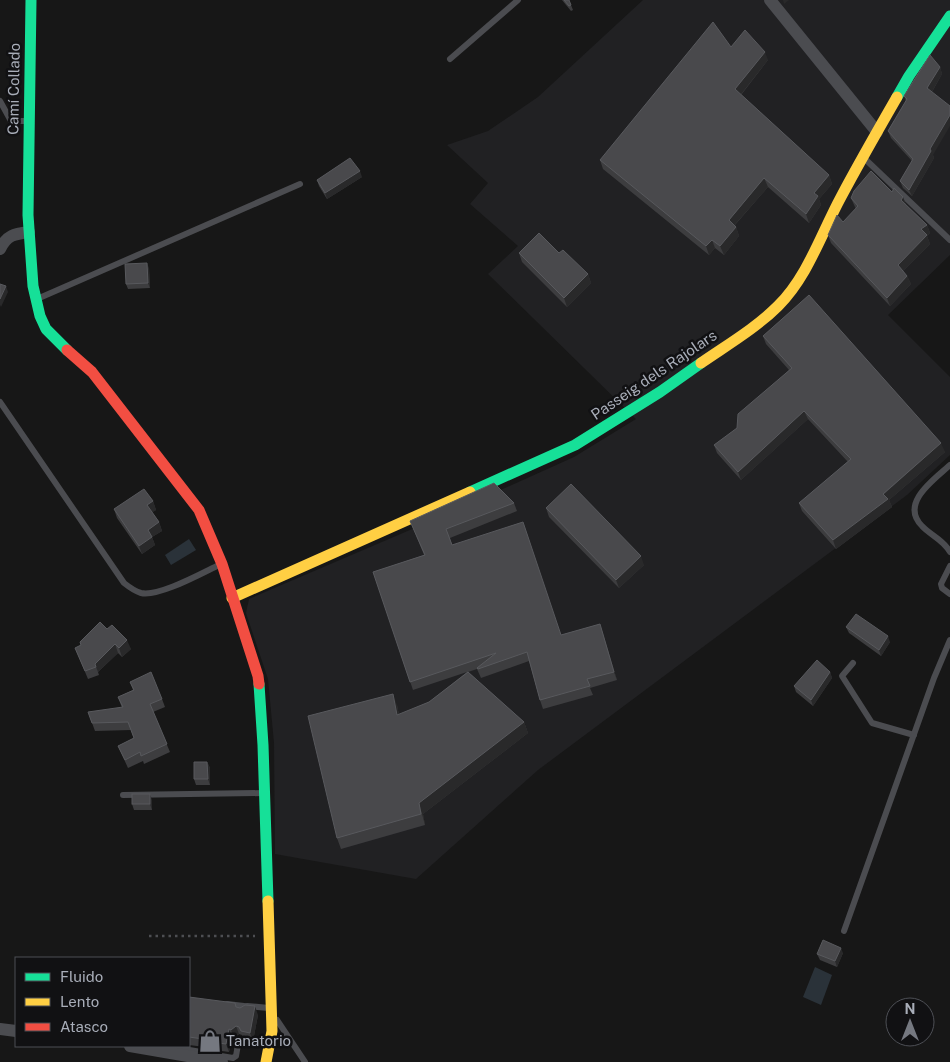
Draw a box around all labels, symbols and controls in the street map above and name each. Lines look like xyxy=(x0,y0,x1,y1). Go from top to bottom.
street label: Camí Collado xyxy=(4,43,23,135)
street label: Passeig dels Rajolars xyxy=(588,326,720,423)
legend xyxy=(15,957,190,1047)
text: Fluido xyxy=(60,968,103,985)
text: Lento xyxy=(60,993,99,1010)
north arrow xyxy=(885,997,935,1047)
text: N xyxy=(905,1001,915,1017)
text: Atasco xyxy=(60,1018,108,1035)
shop icon: Tanatorio xyxy=(197,1028,223,1054)
place label: Tanatorio xyxy=(226,1032,291,1049)

